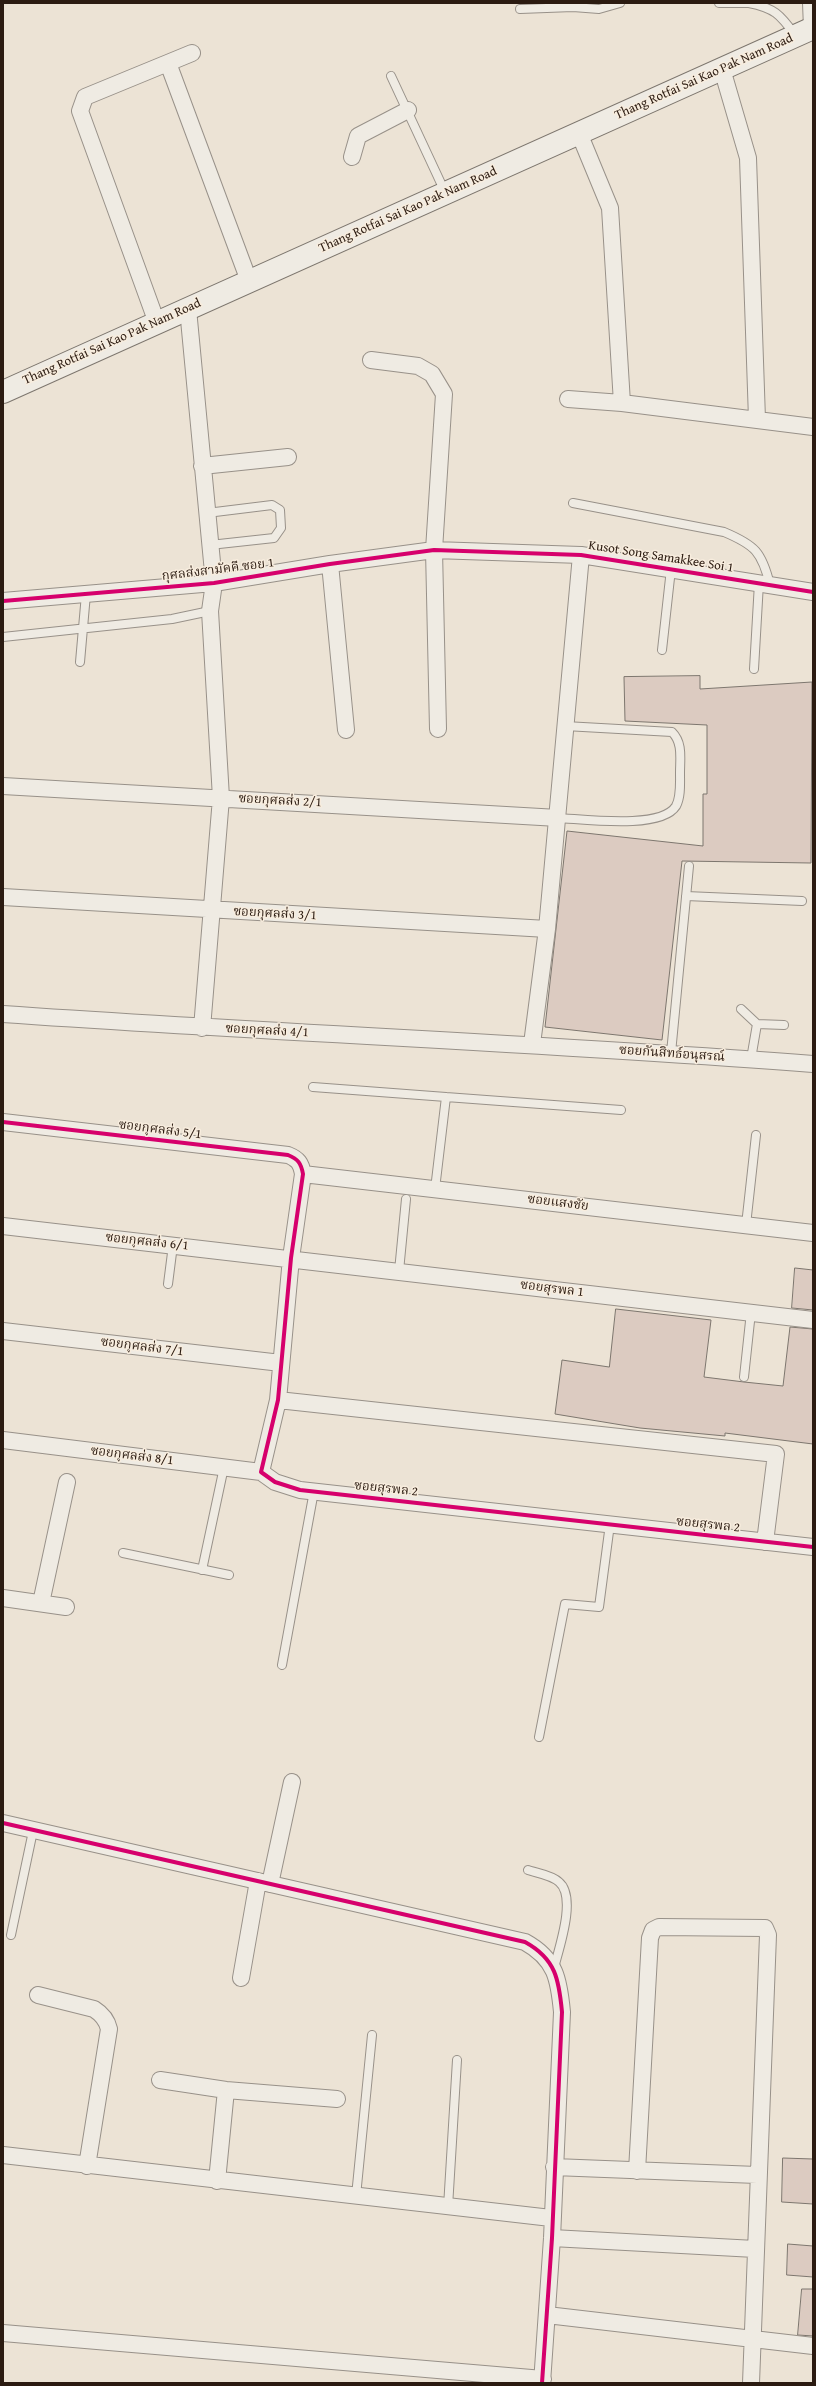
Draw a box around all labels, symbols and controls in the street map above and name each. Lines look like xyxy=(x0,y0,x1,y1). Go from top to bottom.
street label: Thang Rotfai Sai Kao Pak Nam Road xyxy=(613,31,795,123)
street label: Thang Rotfai Sai Kao Pak Nam Road xyxy=(317,164,499,256)
street label: Thang Rotfai Sai Kao Pak Nam Road xyxy=(21,296,203,388)
street label: Kusot Song Samakkee Soi 1 xyxy=(587,538,735,576)
street label: กุศลส่งสามัคคี ซอย 1 xyxy=(161,555,275,585)
street label: ซอยกุศลส่ง 2/1 xyxy=(238,791,322,811)
street label: ซอยกุศลส่ง 3/1 xyxy=(233,904,317,924)
street label: ซอยกุศลส่ง 4/1 xyxy=(225,1021,309,1041)
street label: ซอยกันสิทธ์อนุสรณ์ xyxy=(619,1043,725,1065)
street label: ซอยกุศลส่ง 5/1 xyxy=(118,1117,202,1143)
street label: ซอยแสงชัย xyxy=(527,1192,589,1214)
street label: ซอยกุศลส่ง 6/1 xyxy=(105,1230,189,1254)
street label: ซอยสุรพล 1 xyxy=(519,1277,585,1301)
street label: ซอยกุศลส่ง 7/1 xyxy=(100,1334,184,1360)
street label: ซอยกุศลส่ง 8/1 xyxy=(90,1443,174,1469)
street label: ซอยสุรพล 2 xyxy=(353,1478,419,1500)
street label: ซอยสุรพล 2 xyxy=(675,1514,741,1536)

